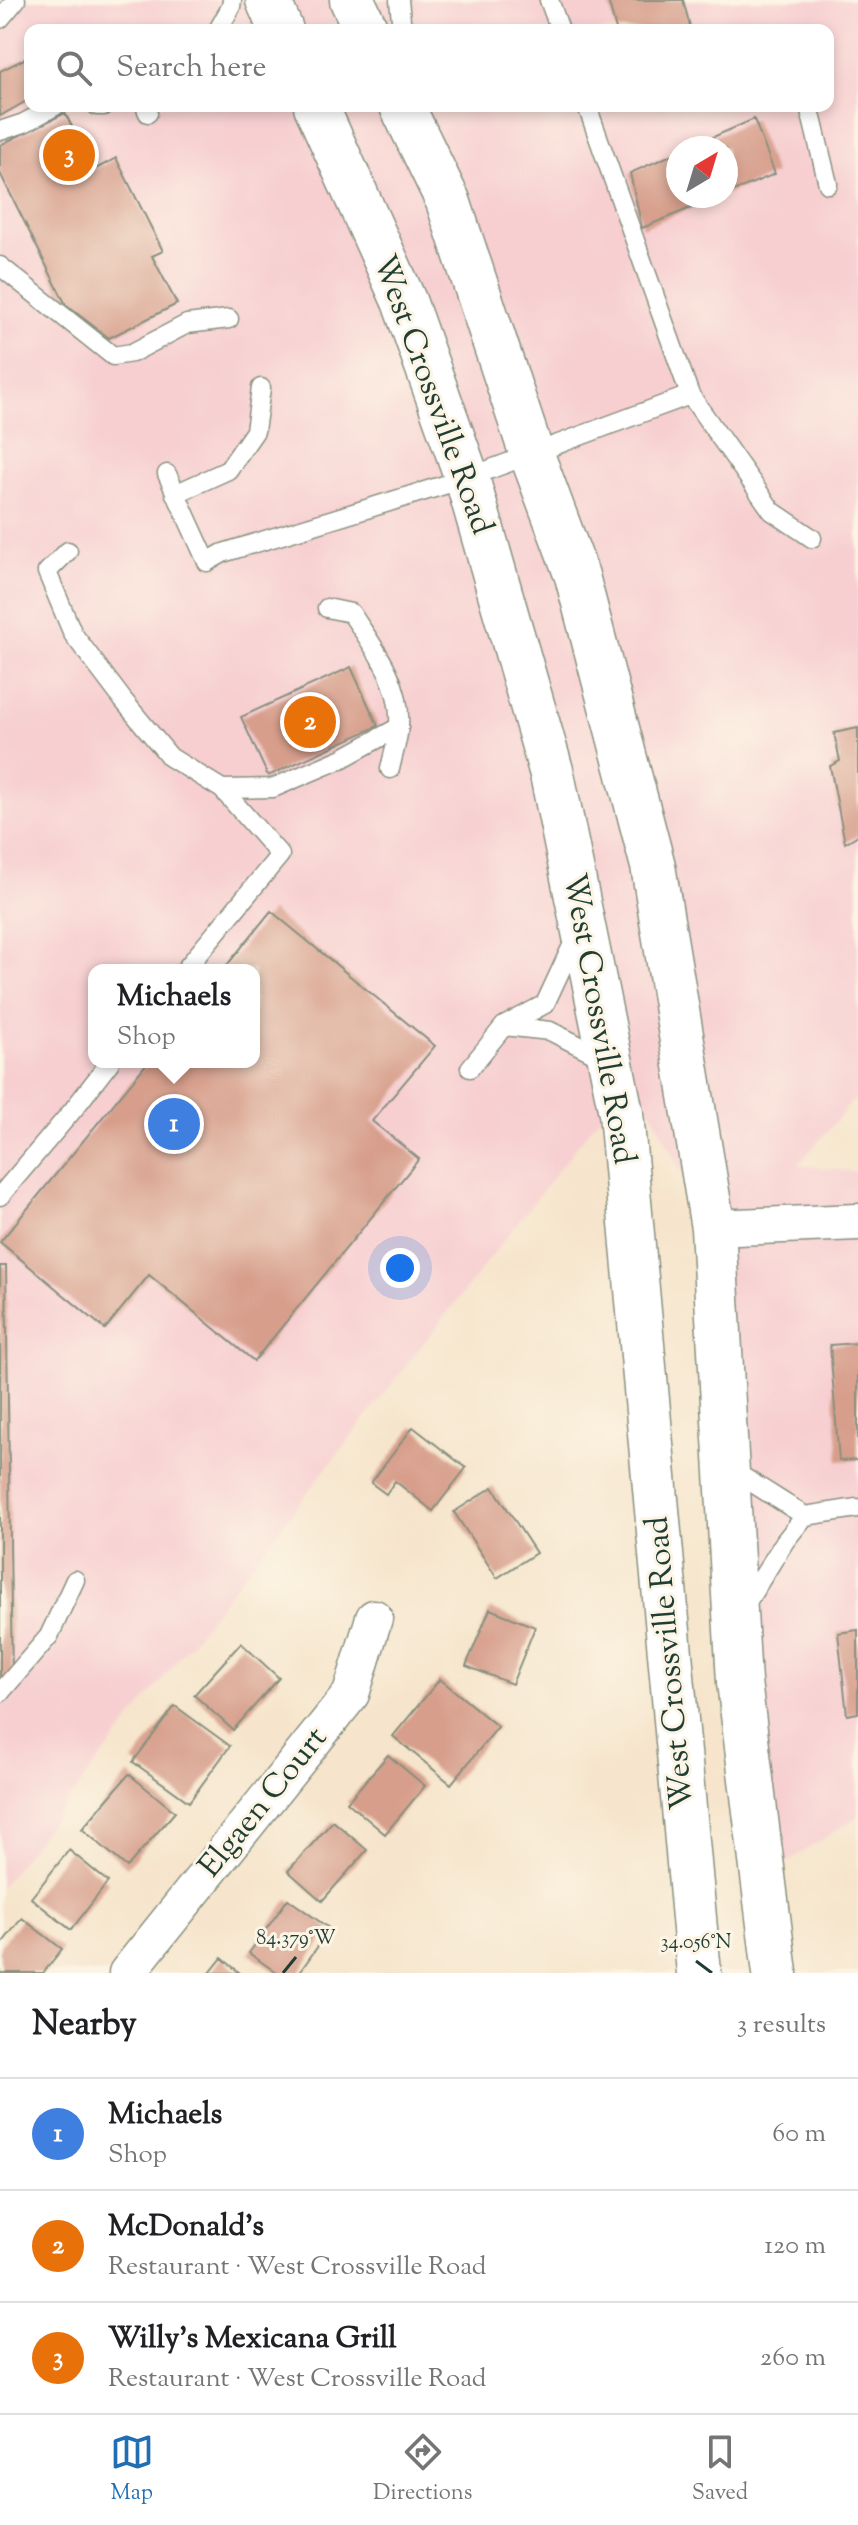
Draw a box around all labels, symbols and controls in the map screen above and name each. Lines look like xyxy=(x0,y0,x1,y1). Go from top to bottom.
search box xyxy=(24,24,834,112)
icon: search xyxy=(52,46,96,90)
text: Search here xyxy=(116,47,266,90)
pin: 3 xyxy=(43,125,95,185)
north arrow xyxy=(666,136,738,208)
street label: West Crossville Road xyxy=(360,249,504,541)
pin: 2 xyxy=(284,692,336,752)
street label: West Crossville Road xyxy=(550,870,646,1168)
popup xyxy=(88,964,260,1068)
text: Michaels xyxy=(117,976,231,1019)
text: Shop xyxy=(117,1019,176,1056)
pin: 1 xyxy=(148,1094,200,1154)
your location xyxy=(380,1248,420,1288)
street label: West Crossville Road xyxy=(635,1514,707,1812)
street label: Elgaen Court xyxy=(189,1718,339,1888)
text: 84.379°W xyxy=(256,1925,336,1954)
text: 34.056°N xyxy=(660,1929,732,1958)
text: Nearby xyxy=(32,2001,137,2050)
text: 3 results xyxy=(737,2007,826,2044)
text: Michaels xyxy=(108,2094,222,2137)
text: 1 xyxy=(54,2116,62,2153)
text: 60 m xyxy=(772,2116,826,2153)
text: Shop xyxy=(108,2137,167,2174)
text: McDonald's xyxy=(108,2206,264,2249)
text: 2 xyxy=(52,2228,64,2265)
text: 120 m xyxy=(764,2228,826,2265)
text: Restaurant · West Crossville Road xyxy=(108,2249,487,2286)
text: Willy's Mexicana Grill xyxy=(108,2318,397,2361)
text: 3 xyxy=(53,2340,63,2377)
text: 260 m xyxy=(760,2340,826,2377)
text: Restaurant · West Crossville Road xyxy=(108,2361,487,2398)
tab: Map xyxy=(110,2430,154,2510)
tab: Directions xyxy=(373,2430,472,2510)
tab: Saved xyxy=(692,2430,748,2510)

